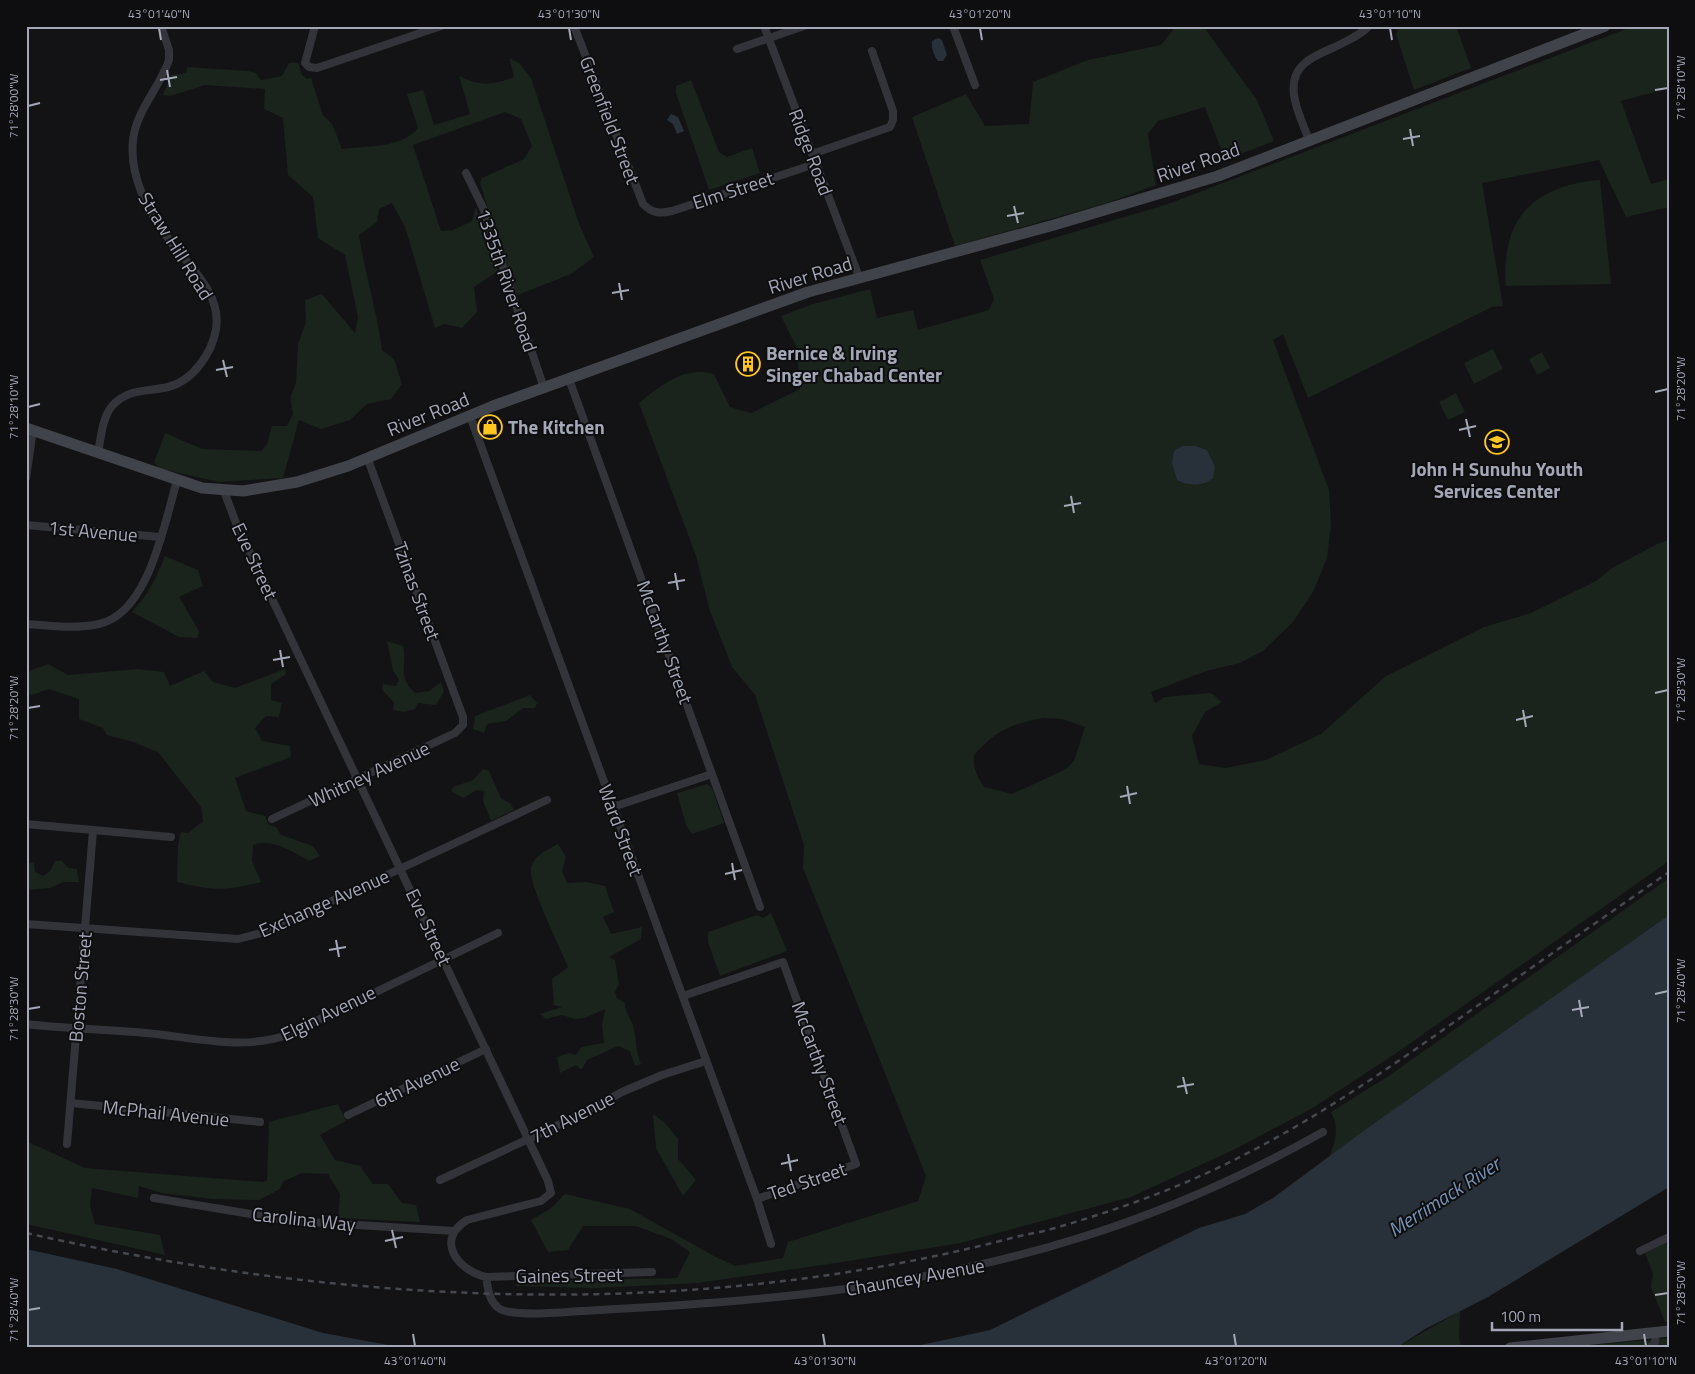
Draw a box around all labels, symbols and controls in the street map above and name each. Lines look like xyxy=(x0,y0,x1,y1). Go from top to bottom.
text: 43°01'40"N xyxy=(128,4,190,23)
text: 43°01'30"N xyxy=(538,4,600,23)
text: 43°01'20"N xyxy=(949,4,1011,23)
text: 43°01'10"N xyxy=(1359,4,1421,23)
street label: Greenfield Street xyxy=(573,52,648,188)
text: 71°28'10"W xyxy=(1671,55,1690,120)
text: 71°28'00"W xyxy=(4,73,23,138)
street label: Ridge Road xyxy=(782,104,841,199)
street label: River Road xyxy=(1152,134,1243,189)
street label: Elm Street xyxy=(688,163,778,216)
street label: Straw Hill Road xyxy=(132,186,221,305)
street label: 1335th River Road xyxy=(469,204,546,355)
street label: River Road xyxy=(764,248,855,301)
place label: Bernice & Irving Singer Chabad Center xyxy=(766,338,942,389)
building icon: Bernice & Irving Singer Chabad Center xyxy=(735,351,761,377)
text: 71°28'20"W xyxy=(1671,356,1690,421)
text: 71°28'10"W xyxy=(4,374,23,439)
street label: River Road xyxy=(382,384,473,443)
place label: The Kitchen xyxy=(508,412,605,441)
shop icon: The Kitchen xyxy=(477,414,503,440)
school or university icon: John H Sunuhu Youth Services Center xyxy=(1484,429,1510,455)
place label: John H Sunuhu Youth Services Center xyxy=(1411,454,1583,505)
street label: 1st Avenue xyxy=(47,512,139,549)
street label: Eve Street xyxy=(225,517,286,604)
street label: Tzinas Street xyxy=(386,538,449,644)
street label: McCarthy Street xyxy=(630,576,701,708)
text: 71°28'30"W xyxy=(1671,657,1690,722)
text: 71°28'20"W xyxy=(4,675,23,740)
street label: Whitney Avenue xyxy=(304,733,434,814)
street label: Ward Street xyxy=(591,780,652,880)
street label: Exchange Avenue xyxy=(254,861,394,944)
street label: Eve Street xyxy=(399,883,460,970)
street label: Boston Street xyxy=(60,930,99,1043)
text: 71°28'40"W xyxy=(1671,958,1690,1023)
text: 71°28'30"W xyxy=(4,976,23,1041)
street label: Elgin Avenue xyxy=(275,977,380,1048)
street label: McCarthy Street xyxy=(785,997,856,1129)
street label: 6th Avenue xyxy=(369,1049,464,1115)
street label: 7th Avenue xyxy=(525,1083,619,1150)
street label: McPhail Avenue xyxy=(101,1091,231,1134)
water label: Merrimack River xyxy=(1382,1147,1508,1244)
street label: Ted Street xyxy=(764,1154,850,1207)
street label: Carolina Way xyxy=(251,1199,357,1238)
street label: Chauncey Avenue xyxy=(843,1250,987,1303)
street label: Gaines Street xyxy=(515,1259,623,1290)
text: 71°28'50"W xyxy=(1671,1260,1690,1325)
text: 71°28'40"W xyxy=(4,1277,23,1342)
scale bar xyxy=(1492,1299,1622,1331)
text: 100 m xyxy=(1500,1305,1541,1328)
text: 43°01'40"N xyxy=(384,1351,446,1370)
text: 43°01'30"N xyxy=(794,1351,856,1370)
text: 43°01'20"N xyxy=(1205,1351,1267,1370)
text: 43°01'10"N xyxy=(1615,1351,1677,1370)

